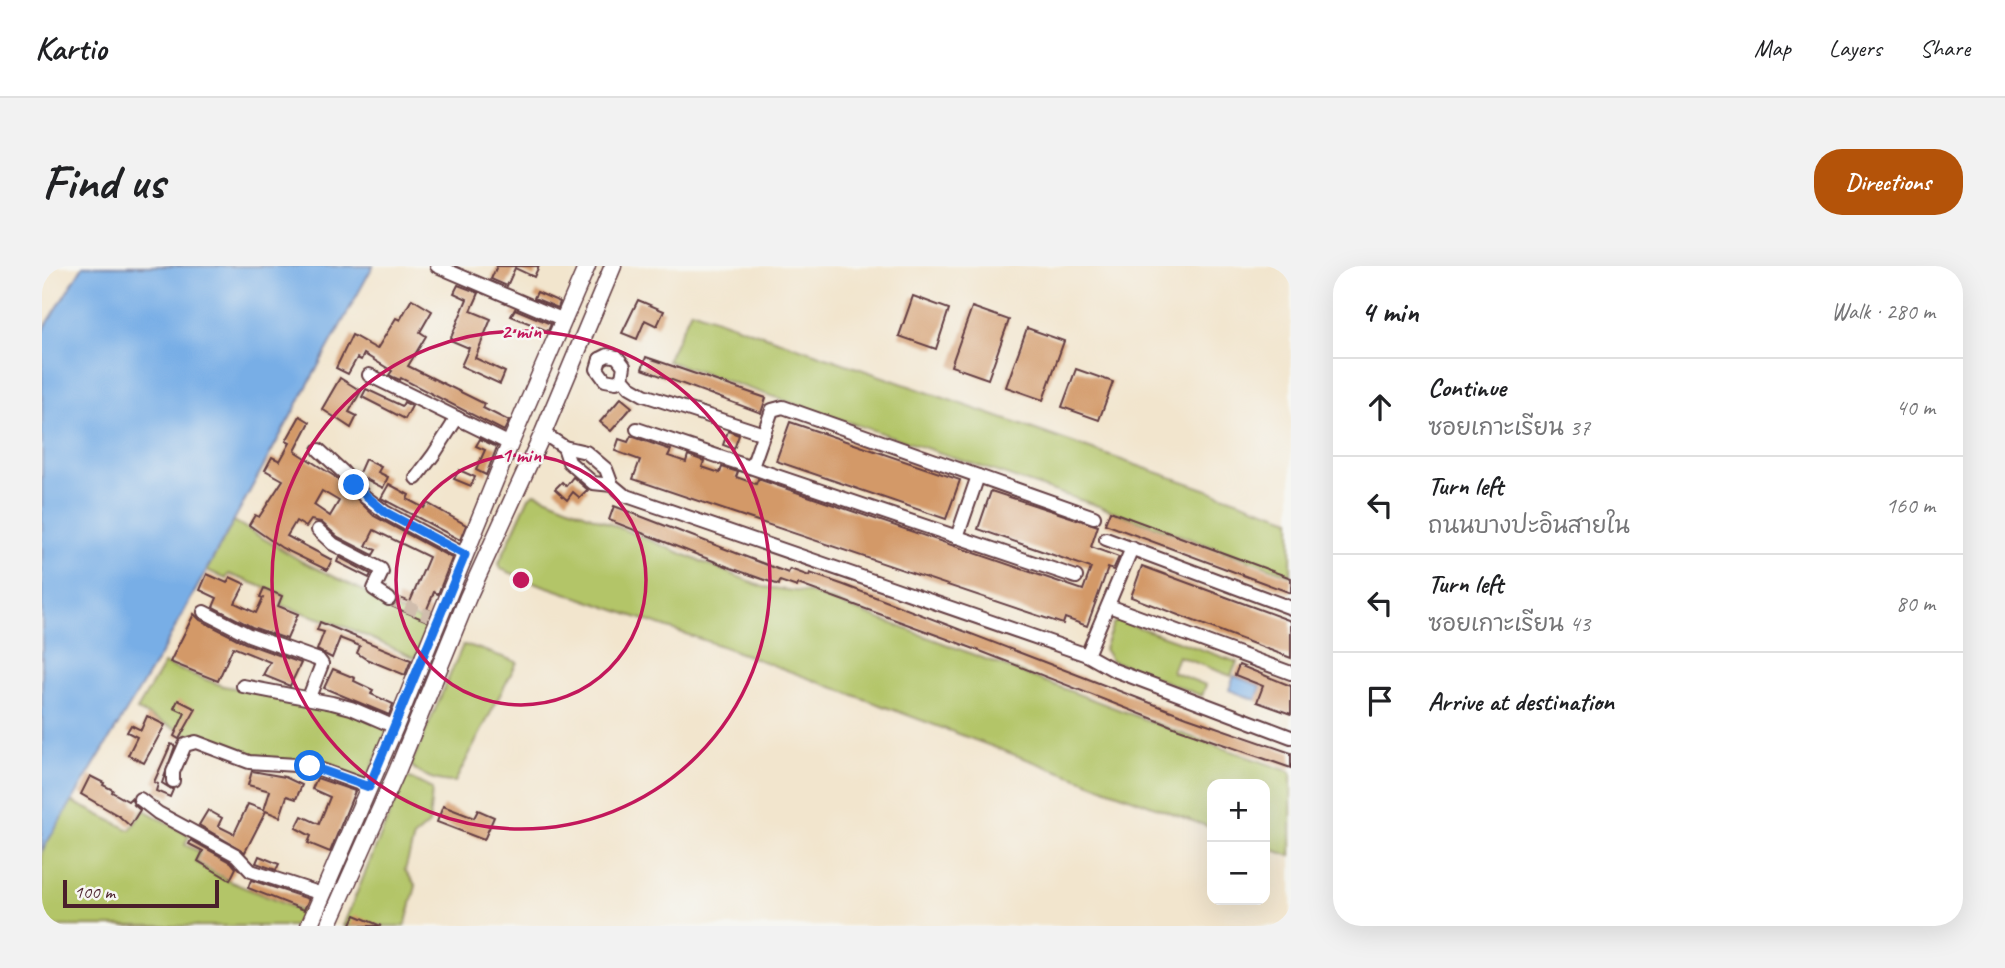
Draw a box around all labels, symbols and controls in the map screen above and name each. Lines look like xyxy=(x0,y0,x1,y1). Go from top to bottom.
text: Kartio xyxy=(35,27,106,69)
text: Map xyxy=(1754,33,1791,63)
text: Layers xyxy=(1829,33,1882,63)
text: Share xyxy=(1920,33,1970,63)
button: Directions xyxy=(1814,149,1963,215)
text: Find us xyxy=(42,151,164,213)
text: 4 min xyxy=(1361,293,1418,331)
text: Walk · 280 m xyxy=(1831,297,1935,326)
text: 2 min xyxy=(501,318,541,344)
text: Continue xyxy=(1428,371,1506,404)
icon: ahead xyxy=(1361,388,1399,426)
text: 40 m xyxy=(1896,393,1935,422)
text: ซอยเกาะเรียน 37 xyxy=(1428,413,1590,442)
text: 1 min xyxy=(501,442,541,468)
route end xyxy=(338,469,369,500)
text: Turn left xyxy=(1428,469,1503,502)
icon: left xyxy=(1361,486,1399,524)
text: 160 m xyxy=(1886,491,1935,520)
text: ถนนบางปะอินสายใน xyxy=(1428,511,1630,540)
text: Turn left xyxy=(1428,567,1503,600)
centre of rings xyxy=(509,568,533,592)
icon: left xyxy=(1361,584,1399,622)
text: 80 m xyxy=(1896,589,1935,618)
text: ซอยเกาะเรียน 43 xyxy=(1428,609,1590,638)
icon: arrive xyxy=(1361,682,1399,720)
text: Arrive at destination xyxy=(1428,685,1614,718)
route start xyxy=(294,750,325,781)
map controls xyxy=(1207,779,1270,905)
button: + xyxy=(1207,779,1270,842)
button: − xyxy=(1207,842,1270,905)
scale bar xyxy=(63,877,219,909)
text: 100 m xyxy=(74,880,115,904)

